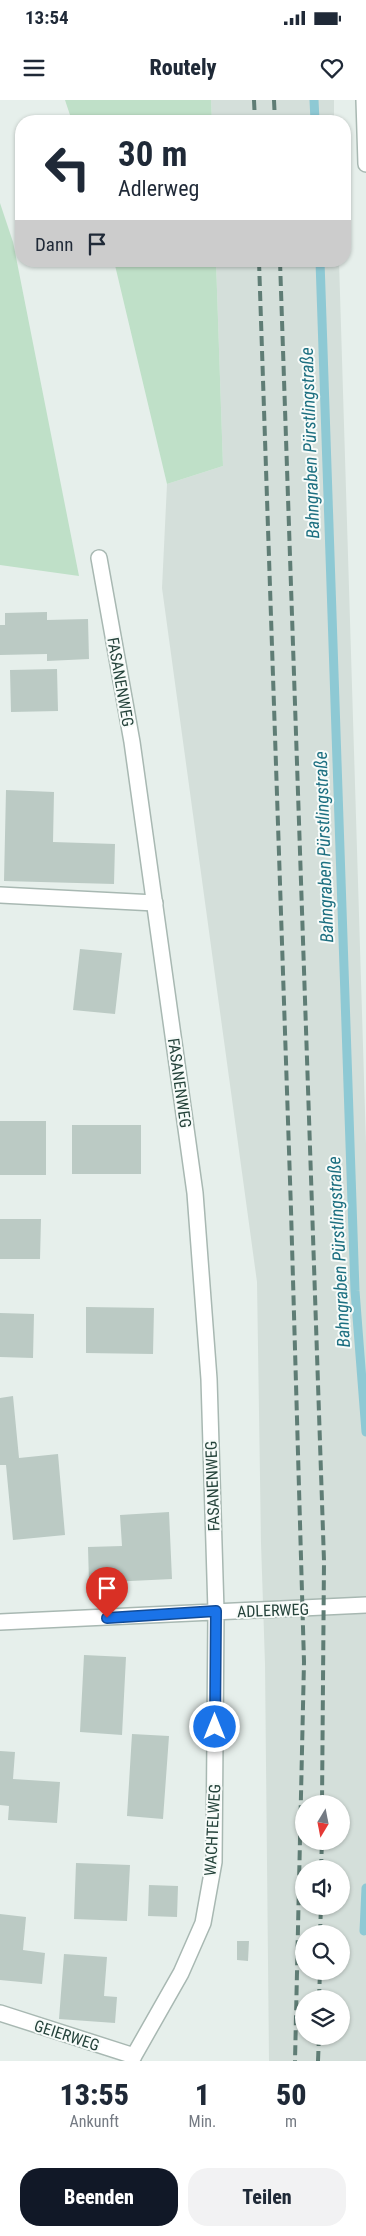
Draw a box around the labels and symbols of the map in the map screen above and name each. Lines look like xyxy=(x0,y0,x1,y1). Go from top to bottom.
water label: Bahngraben Pürstlingstraße xyxy=(296,347,323,539)
street label: FASANENWEG xyxy=(103,636,138,728)
water label: Bahngraben Pürstlingstraße xyxy=(310,751,337,943)
street label: FASANENWEG xyxy=(164,1037,195,1129)
water label: Bahngraben Pürstlingstraße xyxy=(323,1156,354,1348)
street label: FASANENWEG xyxy=(201,1440,224,1532)
pin xyxy=(86,1567,128,1618)
street label: ADLERWEG xyxy=(237,1600,309,1621)
position arrow xyxy=(188,1700,240,1752)
street label: WACHTELWEG xyxy=(201,1784,224,1877)
north arrow xyxy=(295,1795,350,1850)
street label: GEIERWEG xyxy=(32,2016,102,2055)

